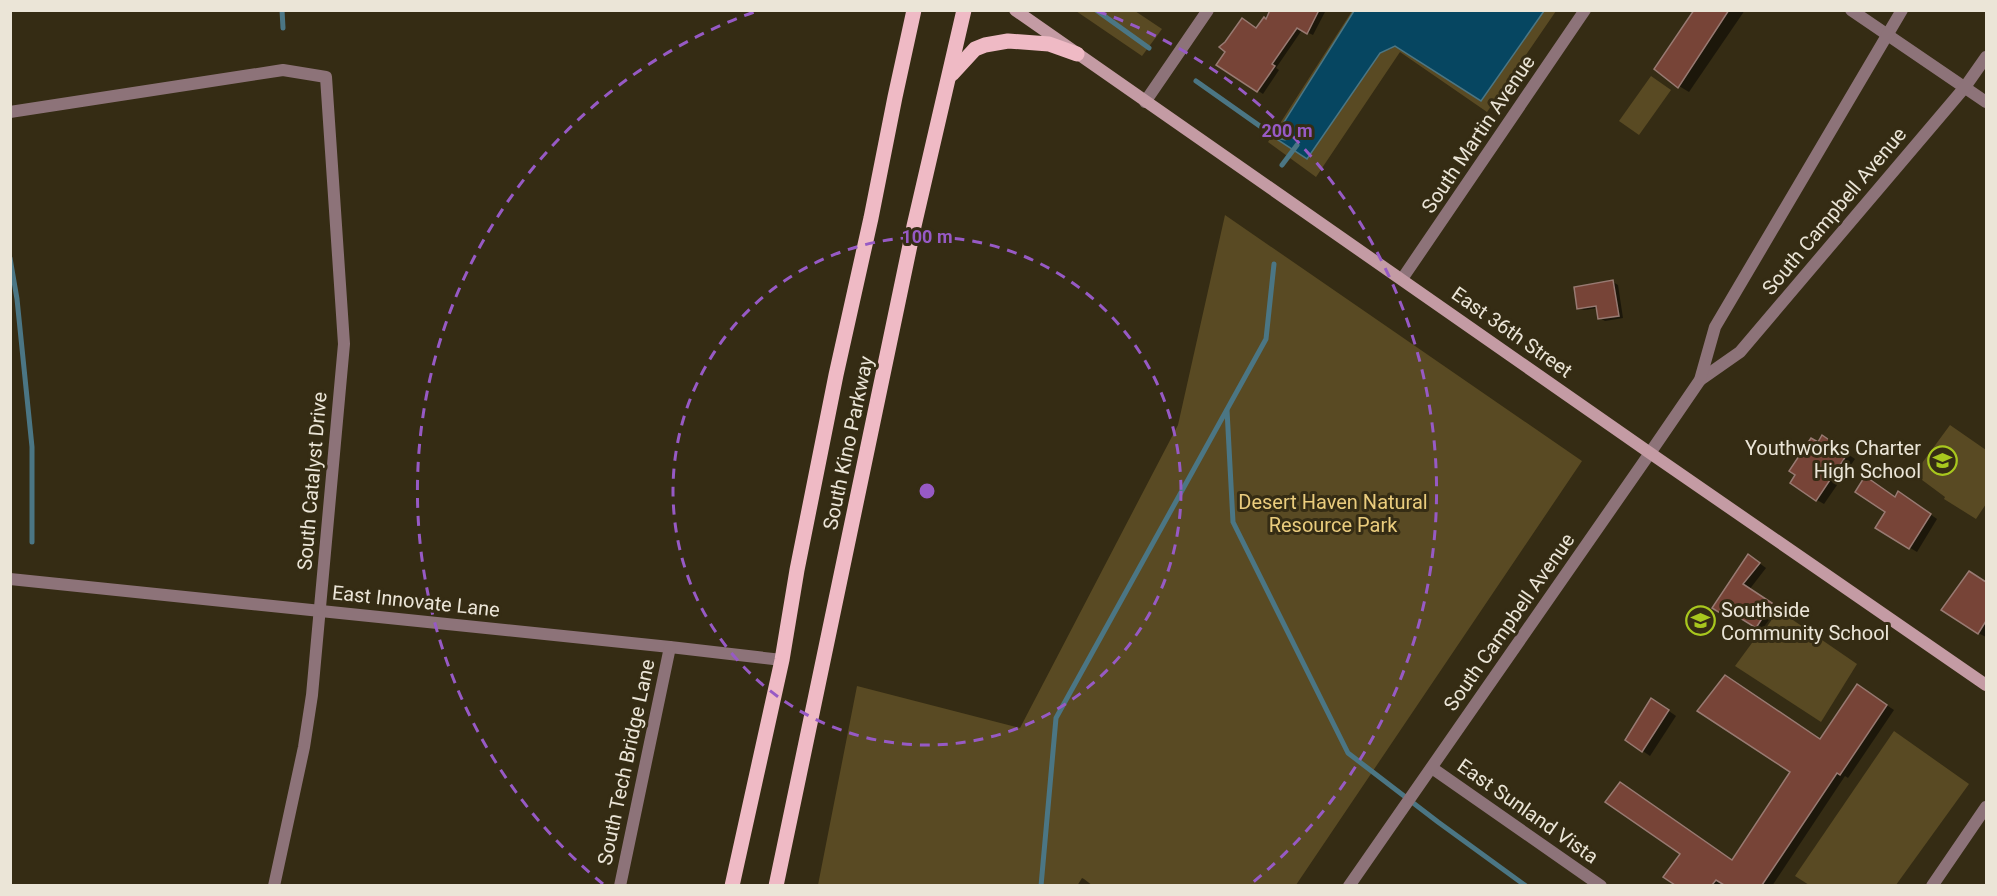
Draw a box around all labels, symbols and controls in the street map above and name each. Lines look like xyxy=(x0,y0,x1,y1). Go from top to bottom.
street label: South Martin Avenue xyxy=(1416,51,1540,217)
text: 200 m xyxy=(1261,120,1313,141)
street label: South Campbell Avenue xyxy=(1757,122,1911,300)
text: 100 m xyxy=(901,226,953,247)
street label: East 36th Street xyxy=(1447,281,1577,383)
street label: South Kino Parkway xyxy=(818,353,878,532)
street label: South Catalyst Drive xyxy=(292,391,332,571)
place label: Youthworks Charter High School xyxy=(1745,436,1921,483)
school or university icon: Youthworks Charter High School xyxy=(1926,444,1958,476)
centre of rings xyxy=(917,481,937,501)
park label: Desert Haven Natural Resource Park xyxy=(1238,490,1428,537)
street label: South Campbell Avenue xyxy=(1439,529,1579,715)
street label: East Innovate Lane xyxy=(331,580,501,622)
place label: Southside Community School xyxy=(1721,598,1889,645)
school or university icon: Southside Community School xyxy=(1684,605,1716,637)
street label: South Tech Bridge Lane xyxy=(592,657,660,867)
street label: East Sunland Vista xyxy=(1453,753,1603,869)

